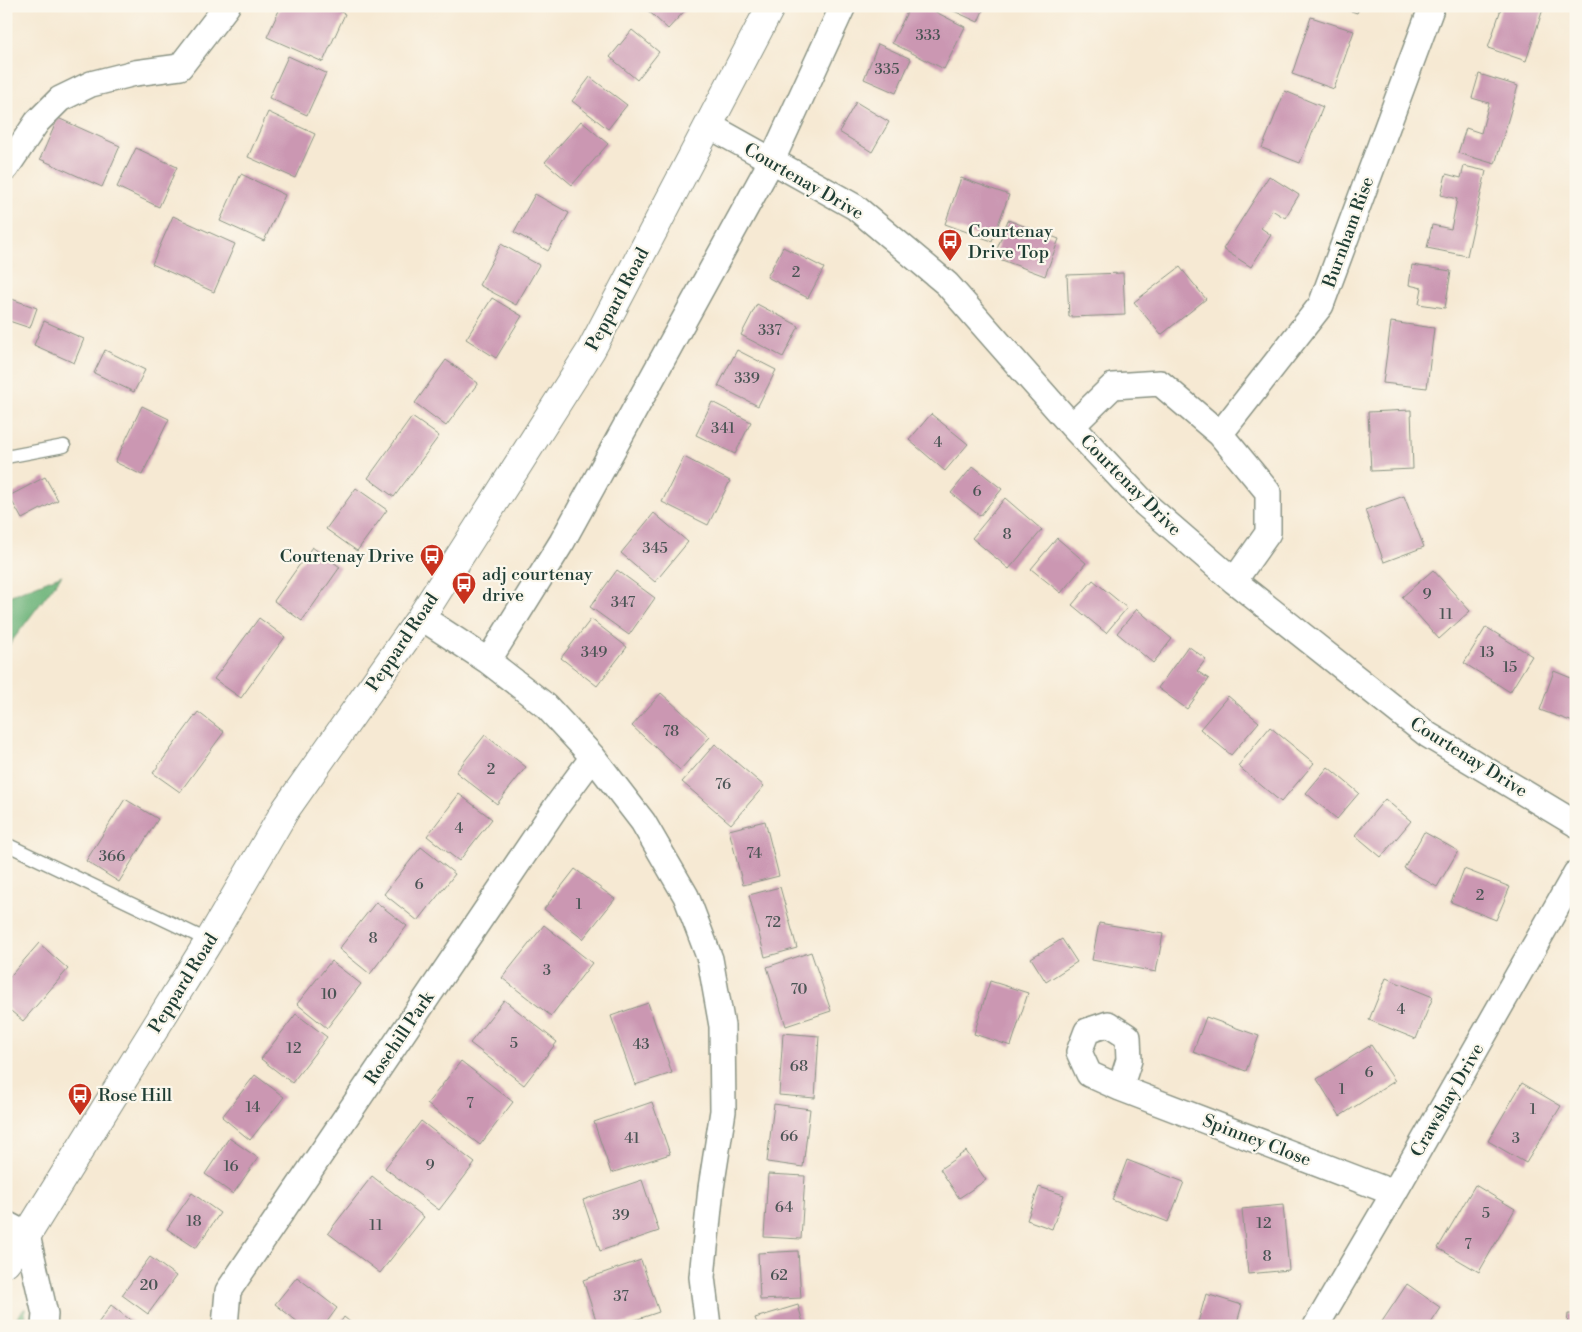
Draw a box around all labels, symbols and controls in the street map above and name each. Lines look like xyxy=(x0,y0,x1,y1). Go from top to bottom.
house number: 333 xyxy=(916,26,940,45)
house number: 335 xyxy=(875,60,899,79)
street label: Courtenay Drive xyxy=(740,138,868,225)
street label: Burnham Rise xyxy=(1317,174,1379,292)
place label: Courtenay Drive Top xyxy=(968,220,1053,264)
bus stop icon: Courtenay Drive Top xyxy=(937,228,963,262)
street label: Peppard Road xyxy=(581,243,655,355)
house number: 2 xyxy=(792,263,800,282)
house number: 337 xyxy=(758,321,782,340)
house number: 339 xyxy=(734,369,760,388)
house number: 341 xyxy=(711,419,735,438)
street label: Courtenay Drive xyxy=(1075,430,1186,541)
house number: 4 xyxy=(934,433,943,452)
house number: 6 xyxy=(972,482,982,501)
house number: 8 xyxy=(1002,525,1012,544)
house number: 345 xyxy=(642,539,668,558)
bus stop icon: Courtenay Drive xyxy=(419,543,445,577)
place label: Courtenay Drive xyxy=(280,545,414,568)
place label: adj courtenay drive xyxy=(482,563,593,607)
bus stop icon: adj courtenay drive xyxy=(451,571,477,605)
house number: 9 xyxy=(1422,585,1432,604)
street label: Peppard Road xyxy=(361,588,444,696)
house number: 347 xyxy=(611,593,636,612)
house number: 11 xyxy=(1439,605,1453,624)
house number: 349 xyxy=(581,643,607,662)
house number: 13 xyxy=(1480,643,1494,662)
house number: 15 xyxy=(1503,658,1517,677)
street label: Courtenay Drive xyxy=(1406,712,1532,803)
house number: 78 xyxy=(663,722,679,741)
house number: 2 xyxy=(487,760,495,779)
house number: 76 xyxy=(715,775,731,794)
house number: 4 xyxy=(455,819,464,838)
house number: 74 xyxy=(746,844,762,863)
house number: 366 xyxy=(99,847,125,866)
house number: 6 xyxy=(414,875,424,894)
house number: 2 xyxy=(1476,886,1484,905)
house number: 1 xyxy=(576,895,583,914)
house number: 72 xyxy=(765,913,781,932)
street label: Peppard Road xyxy=(144,928,224,1037)
house number: 8 xyxy=(368,929,378,948)
house number: 3 xyxy=(543,961,551,980)
house number: 70 xyxy=(790,980,808,999)
house number: 10 xyxy=(321,985,337,1004)
street label: Rosehill Park xyxy=(360,986,440,1089)
house number: 4 xyxy=(1397,1000,1406,1019)
house number: 5 xyxy=(510,1034,518,1053)
house number: 43 xyxy=(632,1035,650,1054)
house number: 12 xyxy=(286,1039,302,1058)
street label: Crawshay Drive xyxy=(1406,1039,1489,1161)
house number: 68 xyxy=(790,1057,808,1076)
house number: 6 xyxy=(1364,1063,1374,1082)
house number: 1 xyxy=(1339,1080,1346,1099)
bus stop icon: Rose Hill xyxy=(67,1082,93,1116)
place label: Rose Hill xyxy=(98,1084,173,1107)
house number: 7 xyxy=(466,1094,474,1113)
house number: 14 xyxy=(246,1098,260,1117)
house number: 1 xyxy=(1530,1100,1537,1119)
street label: Spinney Close xyxy=(1199,1109,1314,1172)
house number: 66 xyxy=(780,1127,798,1146)
house number: 41 xyxy=(624,1129,640,1148)
house number: 3 xyxy=(1512,1129,1520,1148)
house number: 9 xyxy=(425,1156,435,1175)
house number: 16 xyxy=(223,1157,239,1176)
house number: 64 xyxy=(775,1198,793,1217)
house number: 5 xyxy=(1482,1204,1490,1223)
house number: 39 xyxy=(612,1206,630,1225)
house number: 18 xyxy=(186,1212,202,1231)
house number: 12 xyxy=(1256,1214,1272,1233)
house number: 11 xyxy=(369,1216,383,1235)
house number: 7 xyxy=(1464,1235,1472,1254)
house number: 8 xyxy=(1262,1247,1272,1266)
house number: 62 xyxy=(770,1266,788,1285)
house number: 20 xyxy=(140,1276,158,1295)
house number: 37 xyxy=(613,1287,629,1306)

